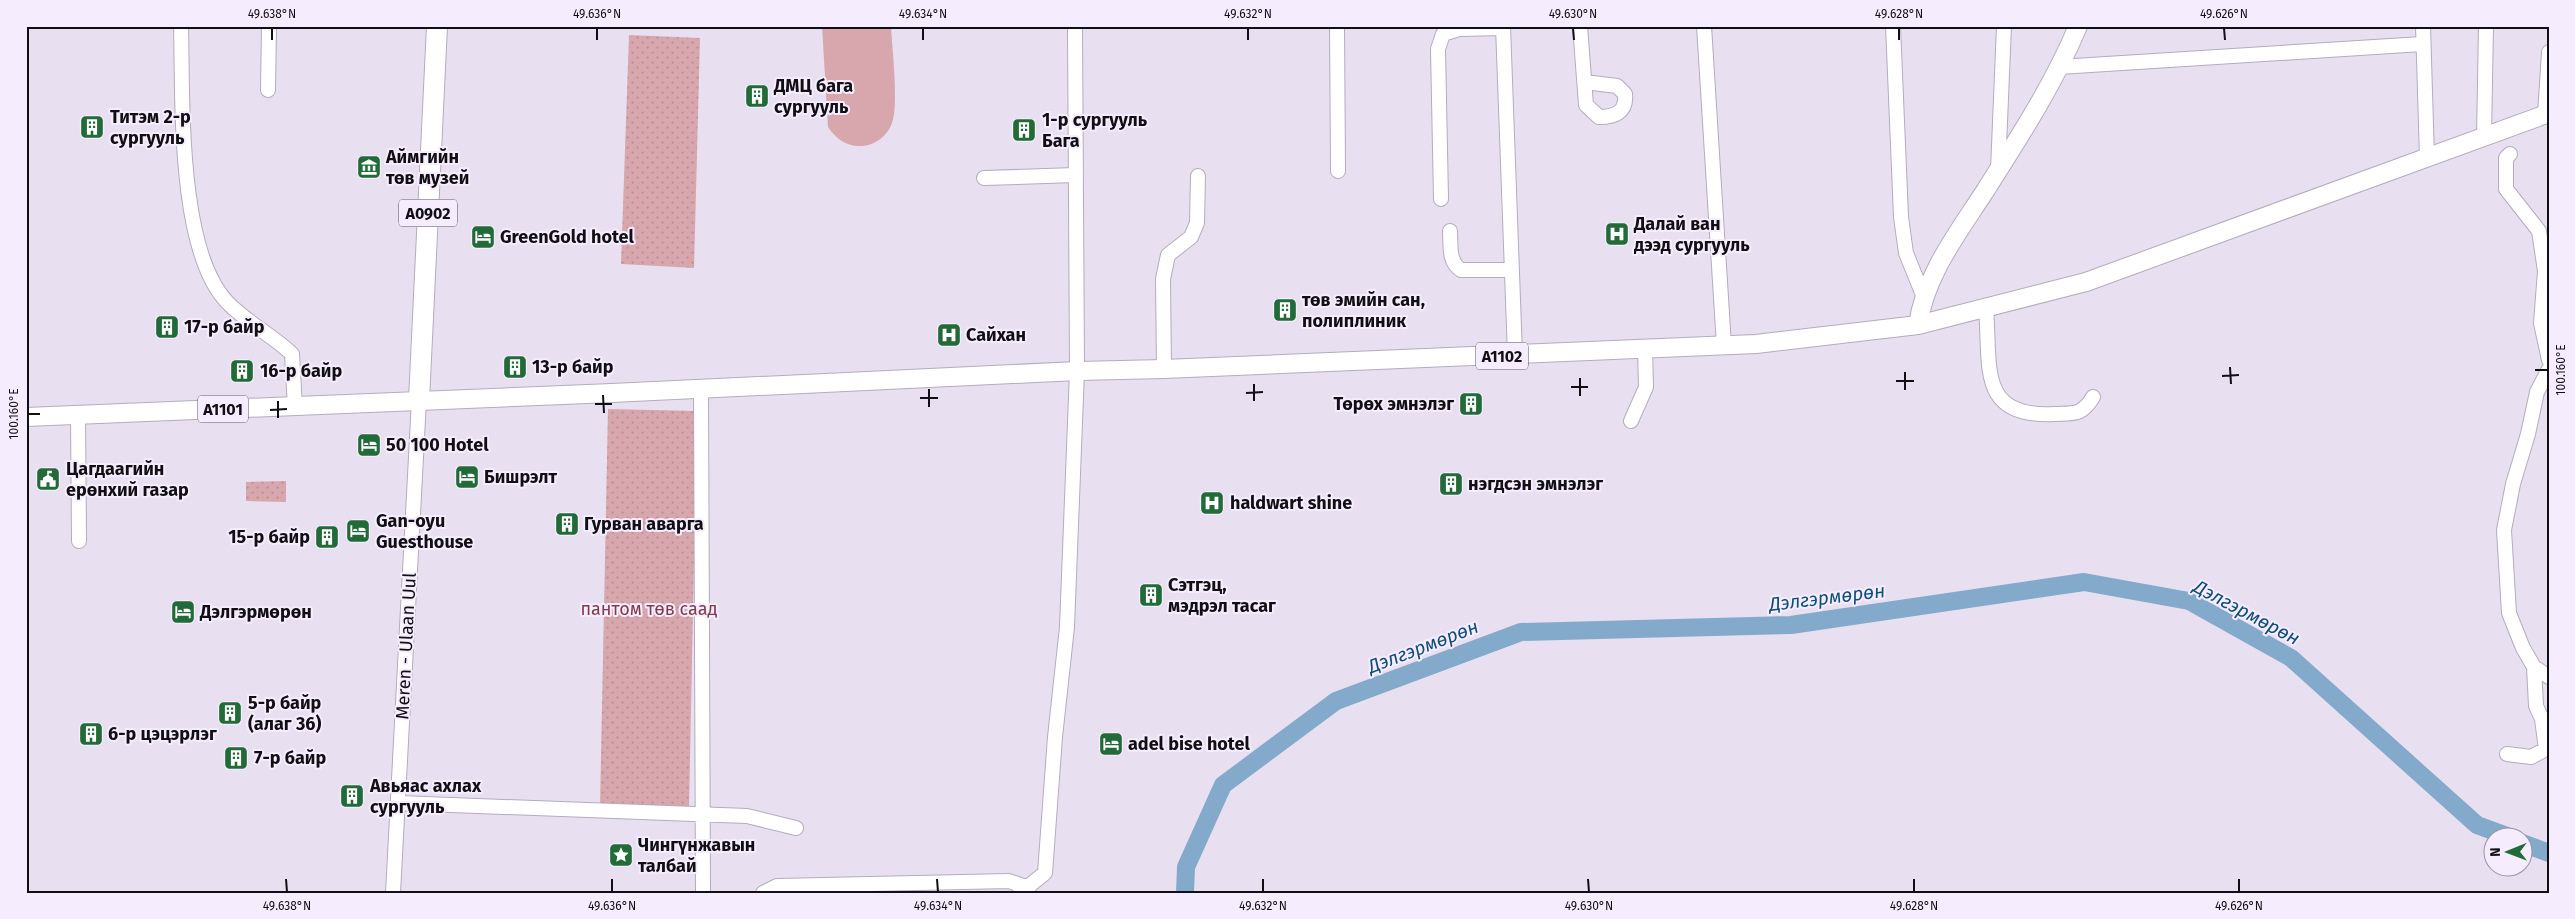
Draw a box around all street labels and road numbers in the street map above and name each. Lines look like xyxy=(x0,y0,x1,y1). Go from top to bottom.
road number: A0902 xyxy=(399,200,457,227)
road number: A1102 xyxy=(1476,342,1528,370)
road number: A1101 xyxy=(198,396,248,422)
street label: Meren - Ulaan Uul xyxy=(391,572,421,720)

